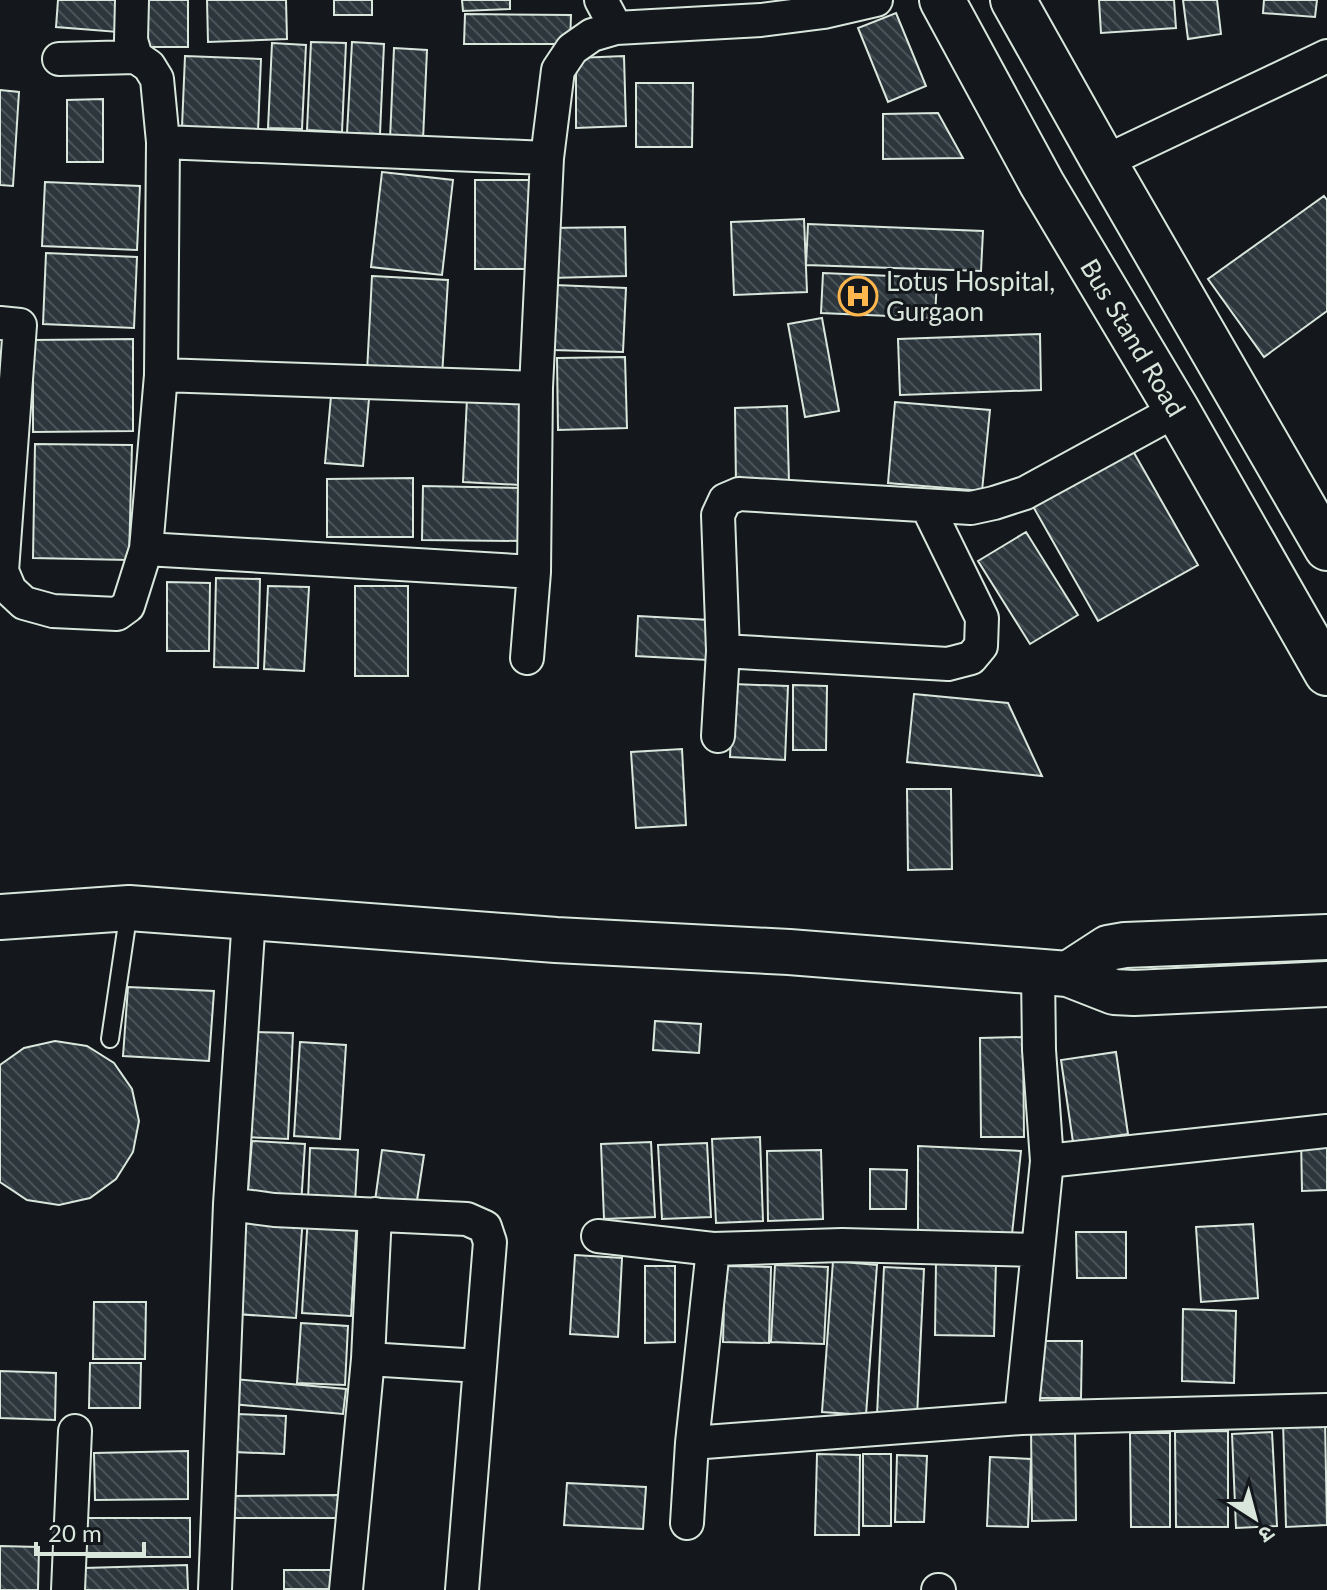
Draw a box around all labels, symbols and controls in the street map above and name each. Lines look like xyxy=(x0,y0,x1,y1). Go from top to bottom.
street label: Bus Stand Road xyxy=(1074,253,1193,422)
place label: Lotus Hospital, Gurgaon xyxy=(886,265,1055,327)
hospital icon: Lotus Hospital, Gurgaon xyxy=(837,275,879,317)
north arrow xyxy=(1215,1478,1295,1558)
scale bar xyxy=(36,1506,144,1556)
text: 20 m xyxy=(48,1518,102,1547)
text: उ xyxy=(1253,1520,1280,1550)

